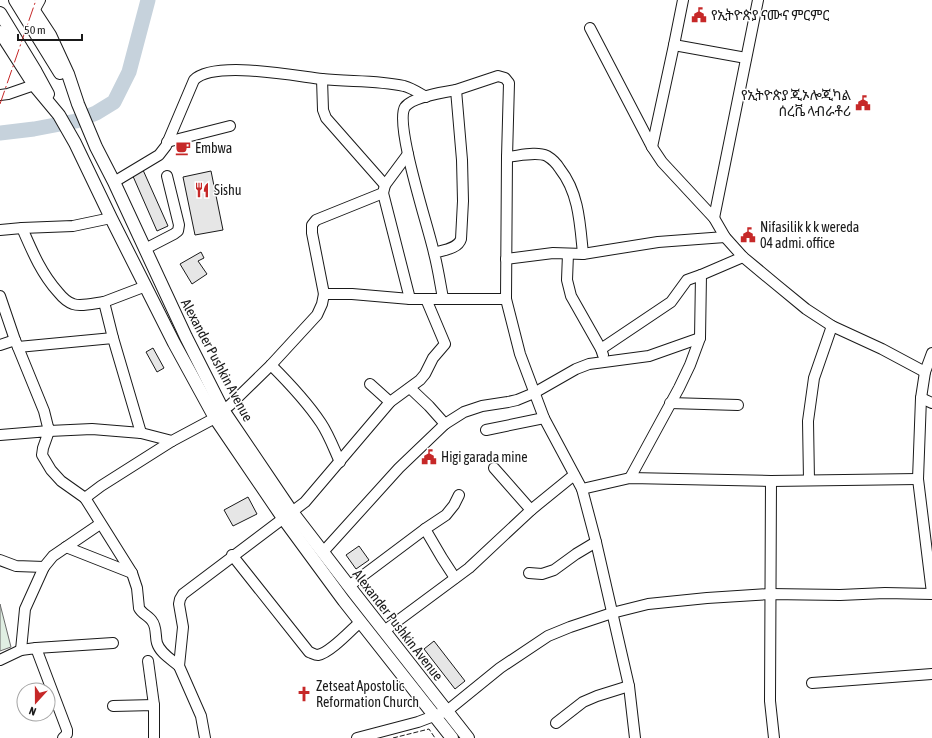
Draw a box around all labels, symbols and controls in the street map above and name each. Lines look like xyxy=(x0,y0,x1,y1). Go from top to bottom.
public building icon: የኢትዮጵያ ናሙና ምርምር xyxy=(690,6,708,24)
place label: የኢትዮጵያ ናሙና ምርምር xyxy=(711,7,829,23)
scale bar xyxy=(18,16,82,42)
text: 50 m xyxy=(24,23,46,37)
place label: የኢትዮጵያ ጂኦሎጂካል ሰረቬ ላብራቶሪ xyxy=(741,87,852,119)
public building icon: የኢትዮጵያ ጂኦሎጂካል ሰረቬ ላብራቶሪ xyxy=(854,94,872,112)
cafe icon: Embwa xyxy=(174,139,192,157)
place label: Embwa xyxy=(195,140,232,156)
restaurant icon: Sishu xyxy=(193,181,211,199)
place label: Sishu xyxy=(214,182,242,198)
place label: Nifasilik k k wereda 04 admi. office xyxy=(760,219,859,251)
public building icon: Nifasilik k k wereda 04 admi. office xyxy=(739,226,757,244)
street label: Alexander Pushkin Avenue xyxy=(178,296,256,424)
public building icon: Higi garada mine xyxy=(420,448,438,466)
place label: Higi garada mine xyxy=(441,449,528,465)
street label: Alexander Pushkin Avenue xyxy=(350,566,446,684)
place label: Zetseat Apostolic Reformation Church xyxy=(316,678,419,710)
north arrow xyxy=(16,682,56,722)
church icon: Zetseat Apostolic Reformation Church xyxy=(295,685,313,703)
text: N xyxy=(27,705,38,718)

